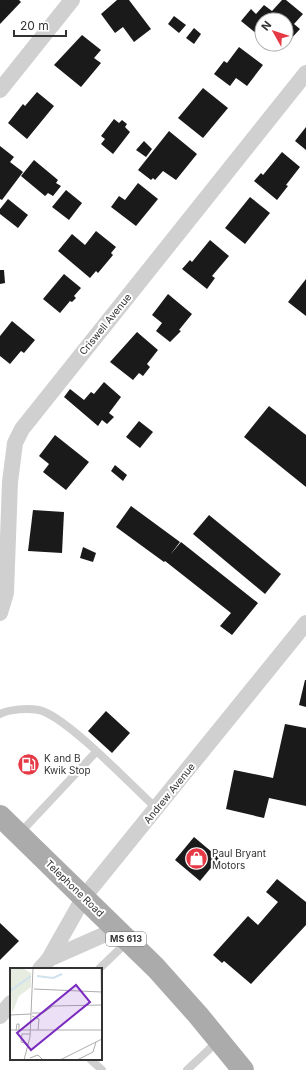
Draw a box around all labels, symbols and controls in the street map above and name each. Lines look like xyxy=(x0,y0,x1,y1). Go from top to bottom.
scale bar xyxy=(14,12,66,38)
north arrow xyxy=(254,12,294,52)
text: 20 m xyxy=(20,18,49,33)
text: N xyxy=(258,18,274,33)
street label: Criswell Avenue xyxy=(77,291,134,357)
fuel station icon: K and B Kwik Stop xyxy=(16,751,42,777)
place label: K and B Kwik Stop xyxy=(44,752,91,776)
street label: Andrew Avenue xyxy=(141,760,197,826)
shop icon: Paul Bryant Motors xyxy=(184,846,210,872)
place label: Paul Bryant Motors xyxy=(212,847,267,871)
street label: Telephone Road xyxy=(43,857,107,919)
road number: MS 613 xyxy=(106,932,146,946)
inset map xyxy=(10,968,102,1060)

